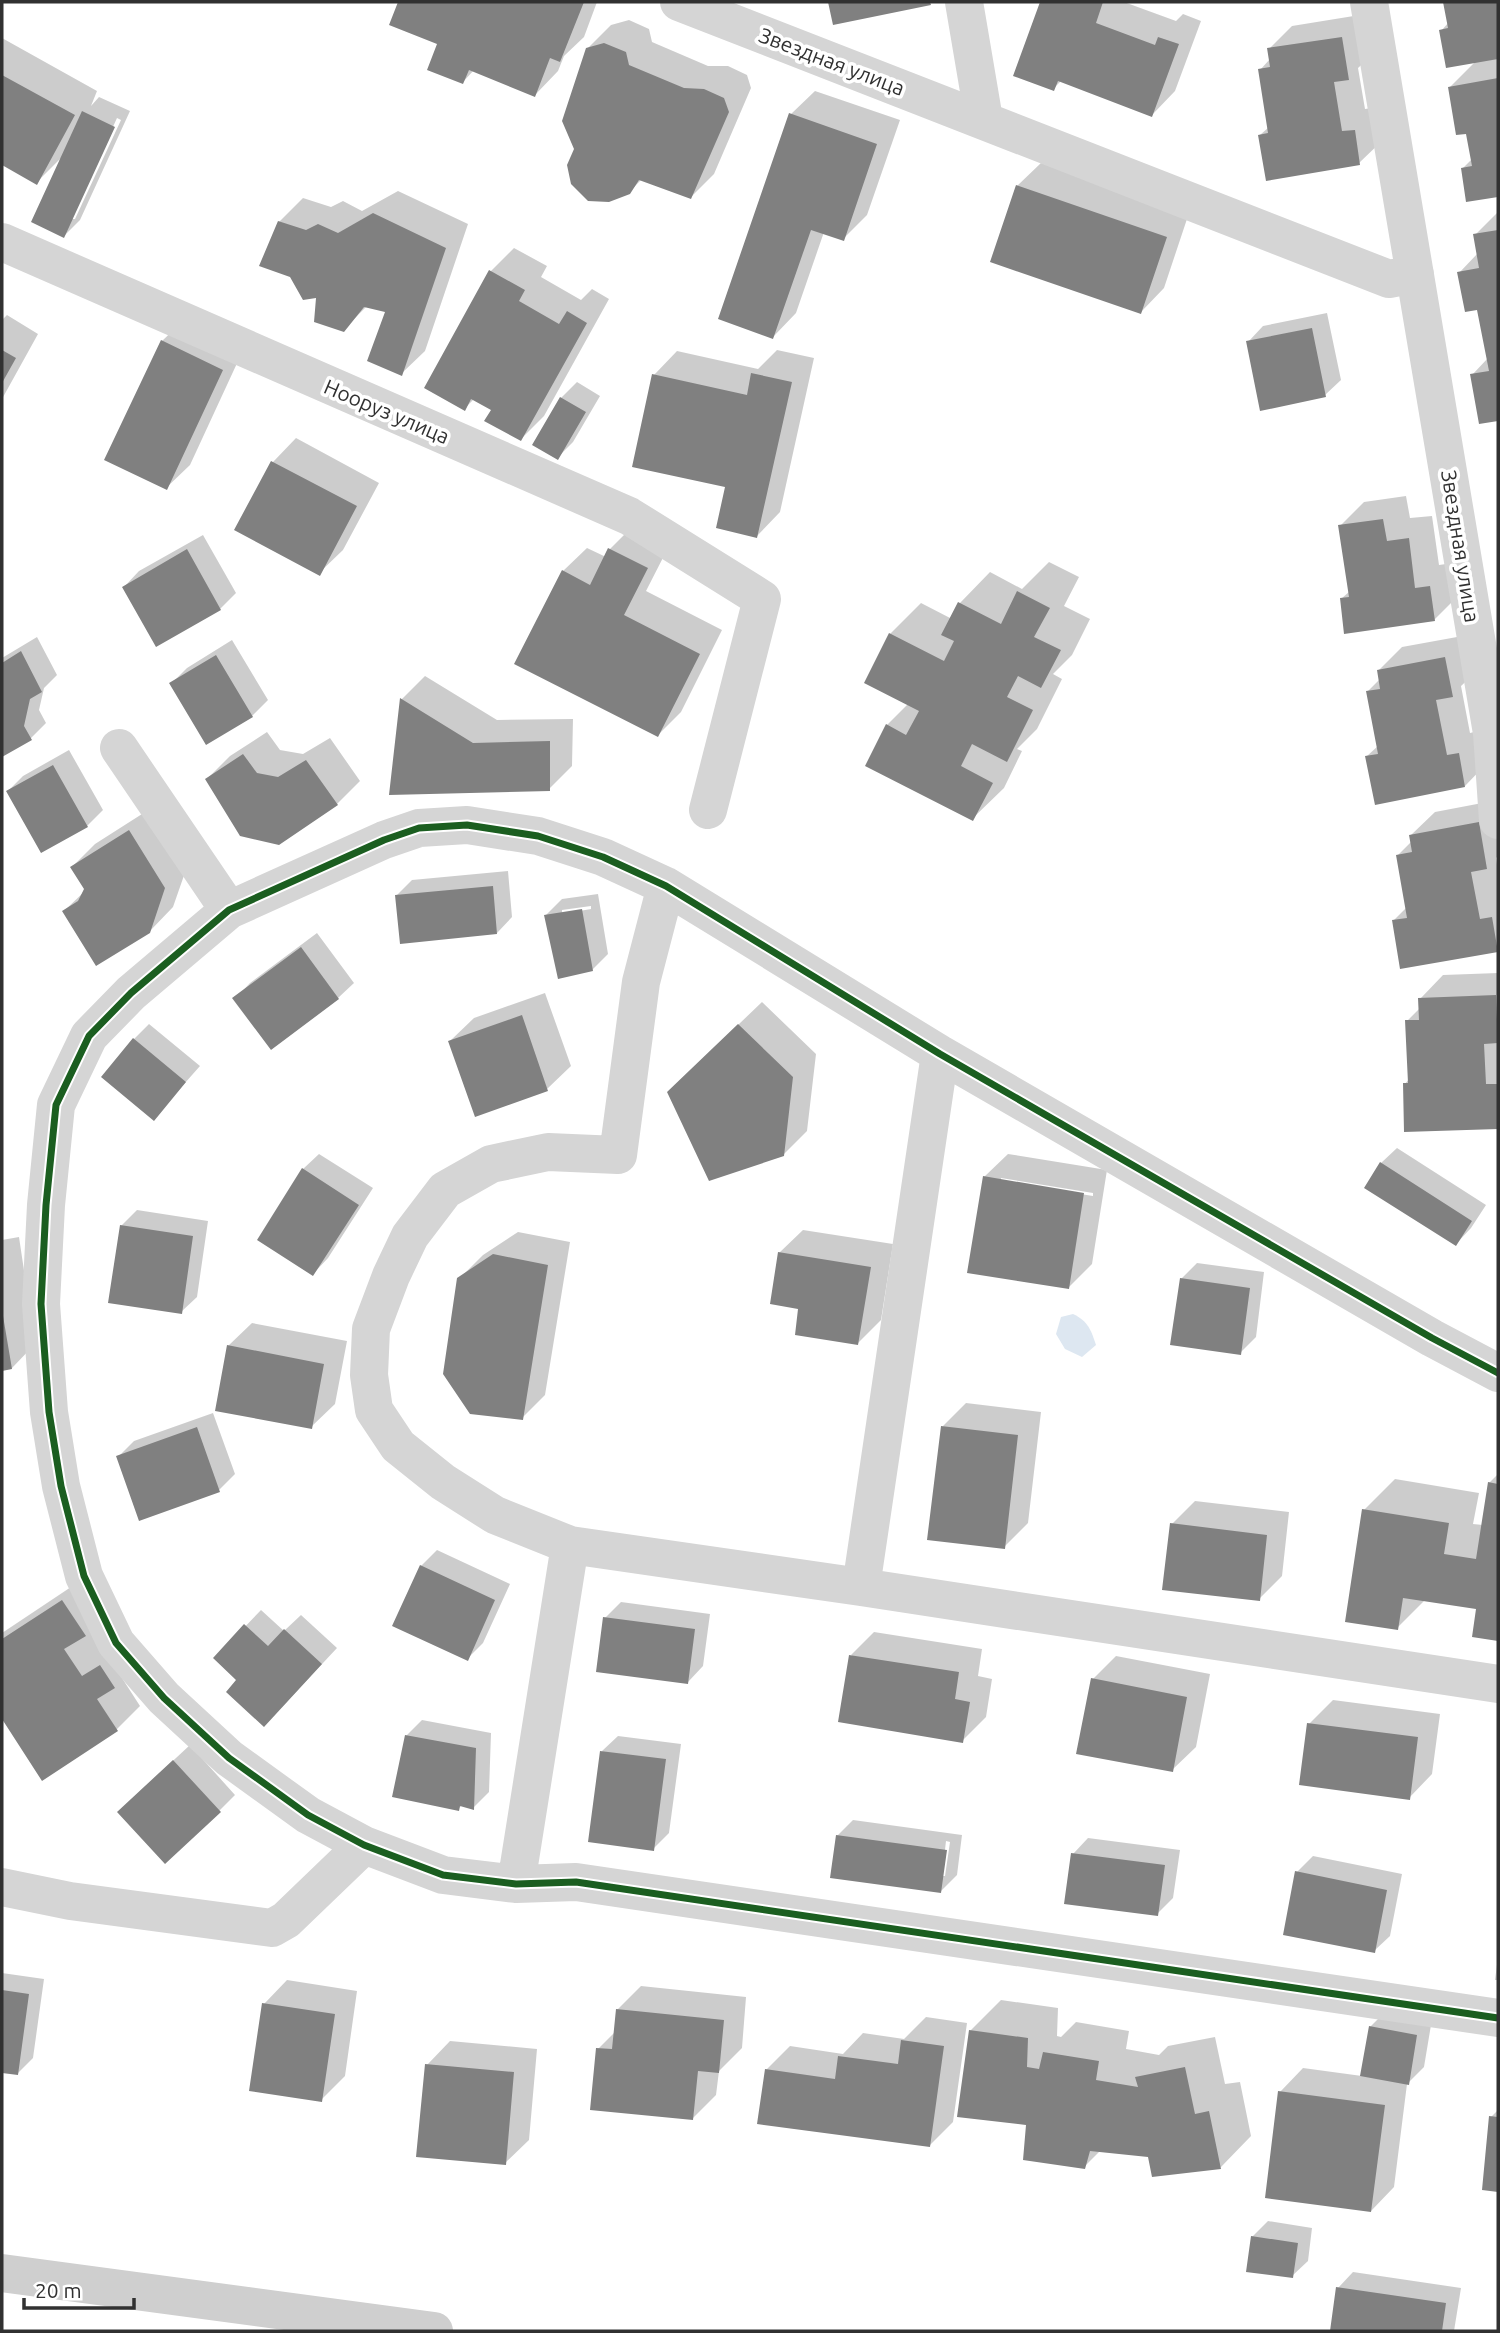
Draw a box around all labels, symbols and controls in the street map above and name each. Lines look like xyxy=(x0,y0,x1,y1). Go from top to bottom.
street label: Звездная улица xyxy=(756,22,908,100)
street label: Нооруз улица xyxy=(321,374,453,448)
street label: Звездная улица xyxy=(1437,468,1485,624)
scale bar xyxy=(24,2266,135,2310)
text: 20 m xyxy=(35,2278,82,2302)

